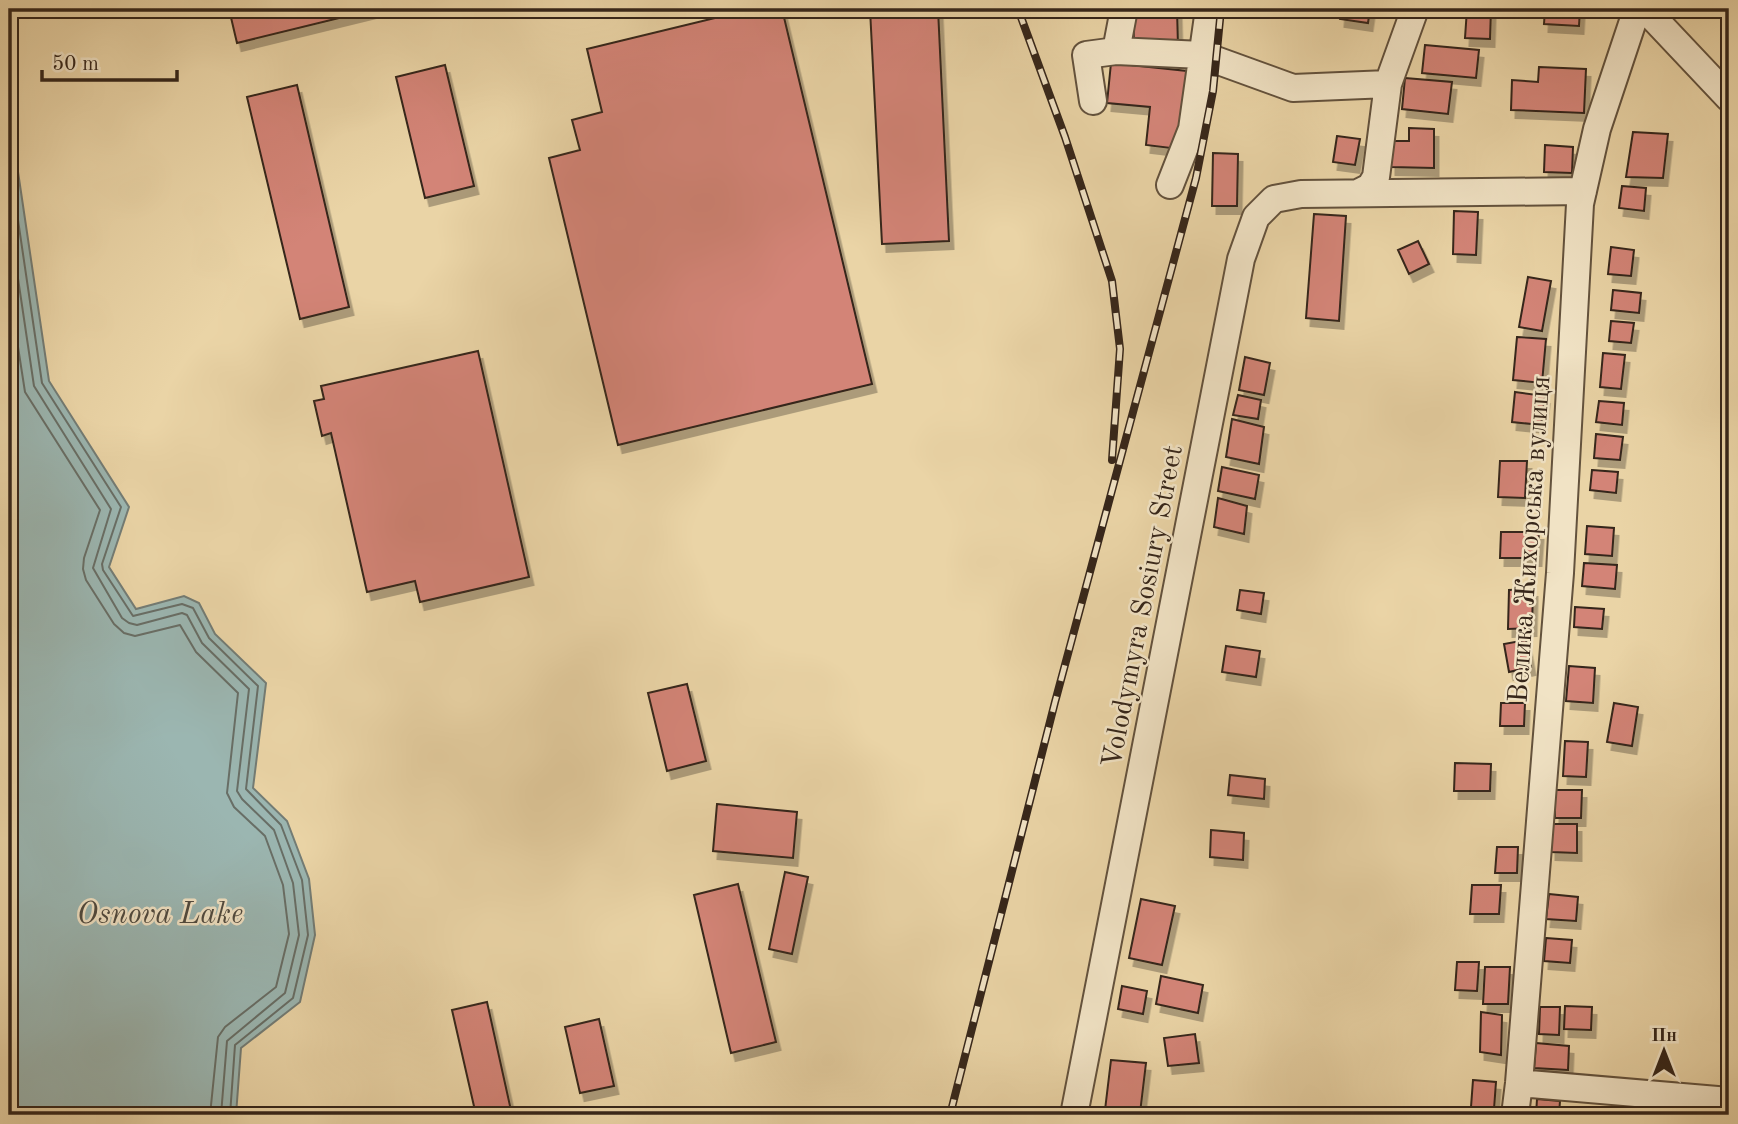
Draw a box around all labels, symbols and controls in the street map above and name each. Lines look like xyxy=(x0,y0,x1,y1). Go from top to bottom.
scale bar xyxy=(42,38,177,82)
text: 50 m xyxy=(52,54,99,75)
street label: Велика Жихорська вулиця xyxy=(1506,375,1556,704)
street label: Volodymyra Sosiury Street xyxy=(1099,443,1189,770)
water label: Osnova Lake xyxy=(77,900,243,930)
north arrow xyxy=(1630,1016,1700,1086)
text: Пн xyxy=(1651,1027,1677,1046)

